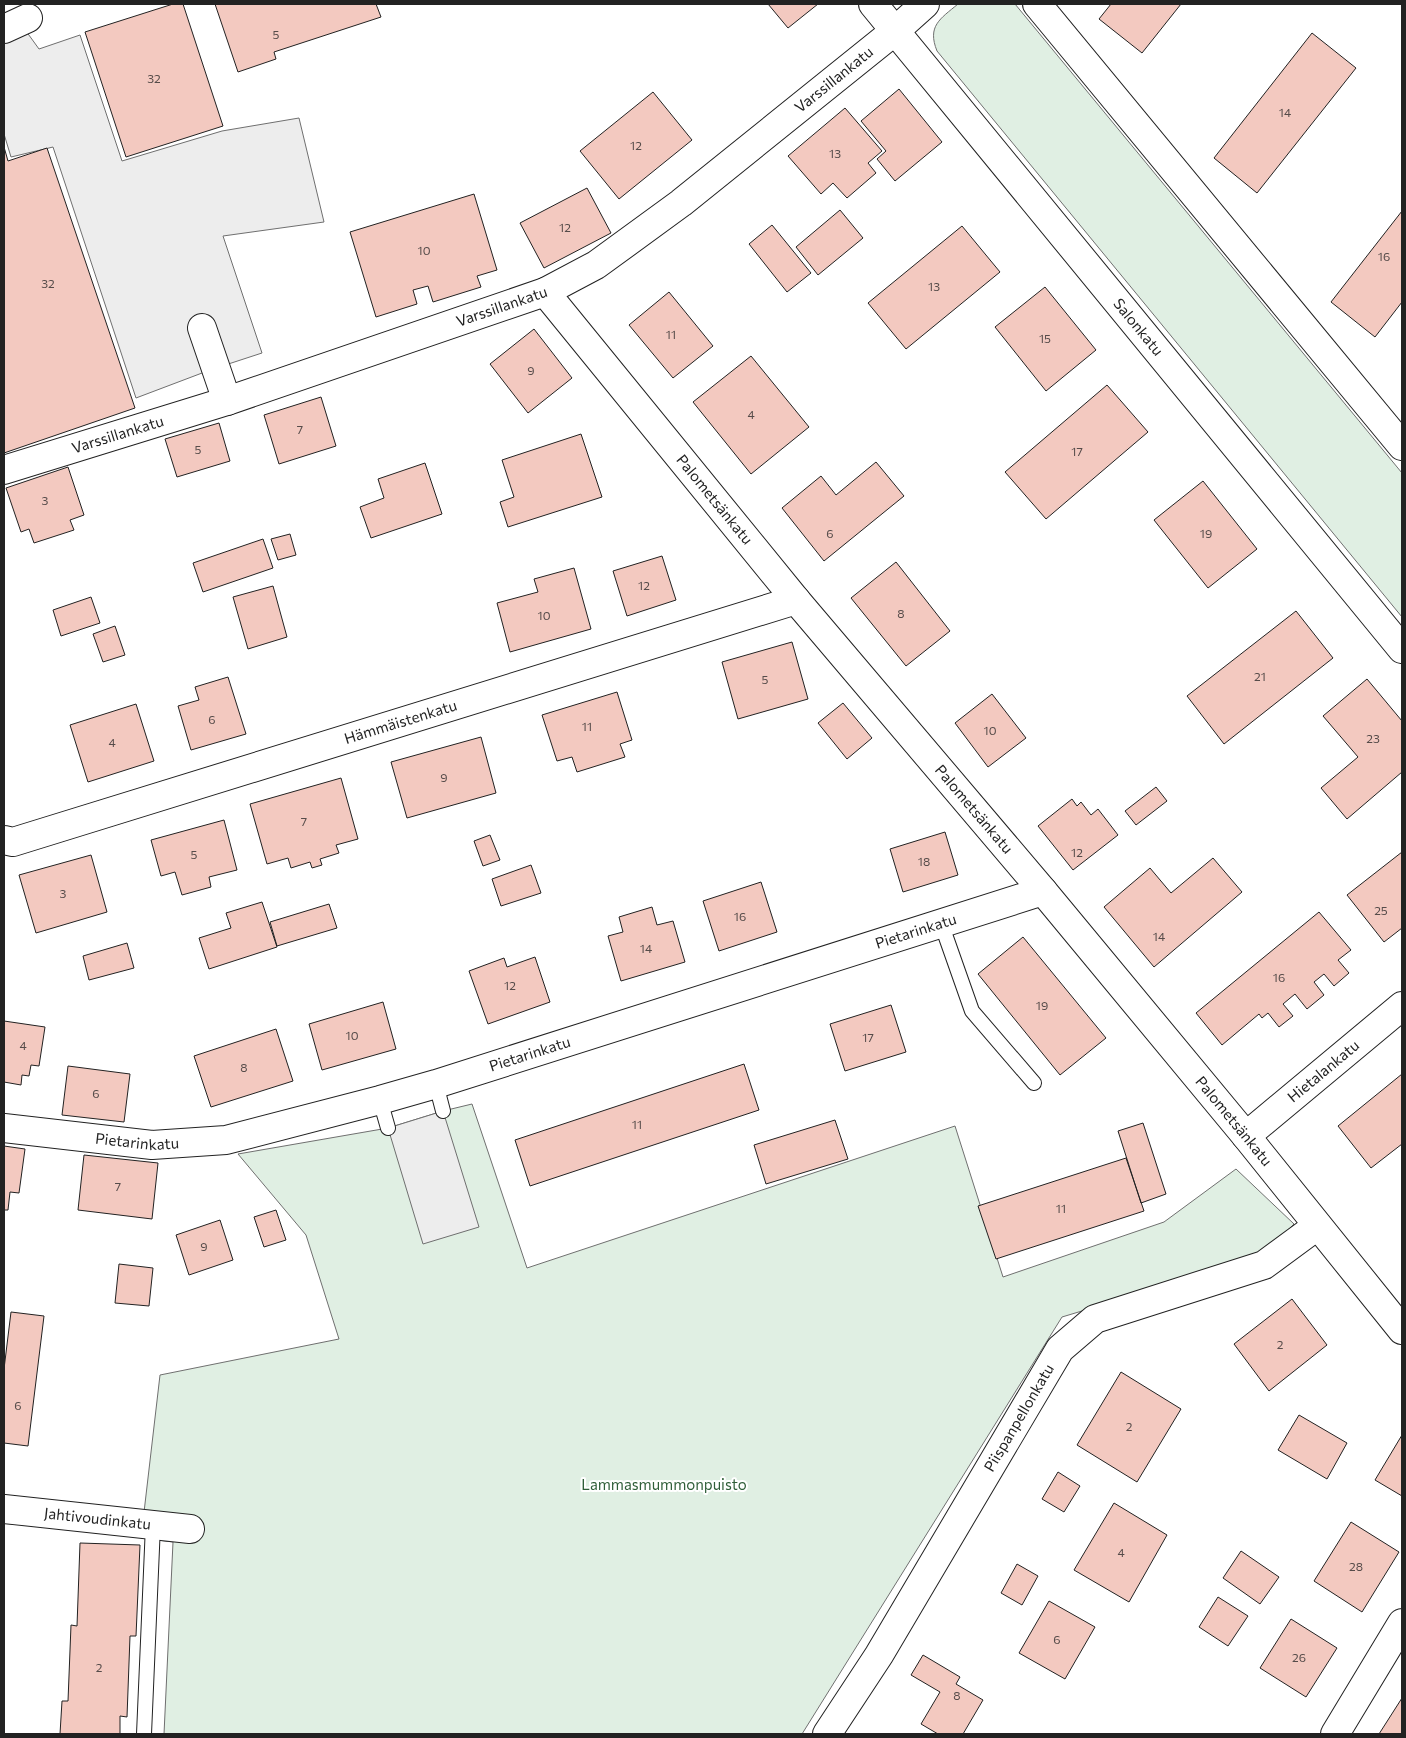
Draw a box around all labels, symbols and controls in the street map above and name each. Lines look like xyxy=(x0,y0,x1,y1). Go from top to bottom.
house number: 5 xyxy=(273,27,280,41)
street label: Varssillankatu xyxy=(791,42,876,116)
house number: 32 xyxy=(147,71,161,85)
house number: 14 xyxy=(1279,105,1291,119)
house number: 12 xyxy=(630,138,642,152)
house number: 13 xyxy=(829,146,841,160)
house number: 12 xyxy=(559,220,571,234)
house number: 10 xyxy=(418,243,431,257)
house number: 16 xyxy=(1378,249,1390,263)
house number: 32 xyxy=(41,276,55,290)
house number: 13 xyxy=(928,279,940,293)
street label: Varssillankatu xyxy=(454,282,550,330)
street label: Salonkatu xyxy=(1110,294,1168,359)
house number: 11 xyxy=(666,327,676,341)
house number: 15 xyxy=(1039,331,1051,345)
house number: 9 xyxy=(527,363,535,377)
house number: 4 xyxy=(747,407,755,421)
street label: Varssillankatu xyxy=(69,411,166,457)
house number: 7 xyxy=(297,422,303,436)
house number: 5 xyxy=(195,442,202,456)
house number: 17 xyxy=(1071,444,1083,458)
street label: Palometsänkatu xyxy=(673,450,757,548)
house number: 3 xyxy=(42,493,49,507)
house number: 6 xyxy=(826,526,834,540)
house number: 19 xyxy=(1200,526,1212,540)
house number: 12 xyxy=(638,578,650,592)
house number: 8 xyxy=(897,606,905,620)
house number: 10 xyxy=(538,608,551,622)
house number: 21 xyxy=(1254,669,1266,683)
house number: 5 xyxy=(762,672,769,686)
street label: Hämmäistenkatu xyxy=(342,695,459,747)
house number: 6 xyxy=(208,712,216,726)
house number: 11 xyxy=(582,719,592,733)
house number: 10 xyxy=(984,723,997,737)
house number: 23 xyxy=(1366,731,1380,745)
house number: 4 xyxy=(108,735,116,749)
street label: Palometsänkatu xyxy=(932,761,1017,857)
house number: 9 xyxy=(440,770,448,784)
house number: 7 xyxy=(301,814,307,828)
house number: 12 xyxy=(1071,845,1083,859)
house number: 5 xyxy=(191,847,198,861)
house number: 18 xyxy=(918,854,930,868)
house number: 3 xyxy=(60,886,67,900)
house number: 25 xyxy=(1374,903,1388,917)
house number: 16 xyxy=(734,909,746,923)
street label: Pietarinkatu xyxy=(873,909,958,952)
house number: 14 xyxy=(1153,929,1165,943)
house number: 14 xyxy=(640,941,652,955)
house number: 16 xyxy=(1273,970,1285,984)
house number: 12 xyxy=(504,978,516,992)
house number: 19 xyxy=(1036,998,1048,1012)
house number: 10 xyxy=(346,1028,359,1042)
house number: 17 xyxy=(862,1030,874,1044)
street label: Pietarinkatu xyxy=(487,1032,572,1075)
street label: Hietalankatu xyxy=(1283,1036,1362,1106)
house number: 4 xyxy=(19,1038,27,1052)
house number: 8 xyxy=(240,1060,248,1074)
street label: Palometsänkatu xyxy=(1192,1072,1277,1169)
house number: 6 xyxy=(92,1086,100,1100)
house number: 11 xyxy=(632,1117,642,1131)
street label: Pietarinkatu xyxy=(94,1129,180,1153)
house number: 7 xyxy=(115,1179,121,1193)
house number: 11 xyxy=(1056,1201,1066,1215)
house number: 9 xyxy=(200,1239,208,1253)
house number: 2 xyxy=(1277,1337,1284,1351)
street label: Piispanpellonkatu xyxy=(980,1360,1057,1474)
house number: 6 xyxy=(14,1398,22,1412)
house number: 2 xyxy=(1126,1419,1133,1433)
park label: Lammasmummonpuisto xyxy=(581,1475,747,1493)
street label: Jahtivoudinkatu xyxy=(43,1503,152,1533)
house number: 4 xyxy=(1117,1545,1125,1559)
house number: 28 xyxy=(1349,1559,1363,1573)
house number: 6 xyxy=(1053,1632,1061,1646)
house number: 26 xyxy=(1292,1650,1306,1664)
house number: 2 xyxy=(96,1660,103,1674)
house number: 8 xyxy=(953,1688,961,1702)

